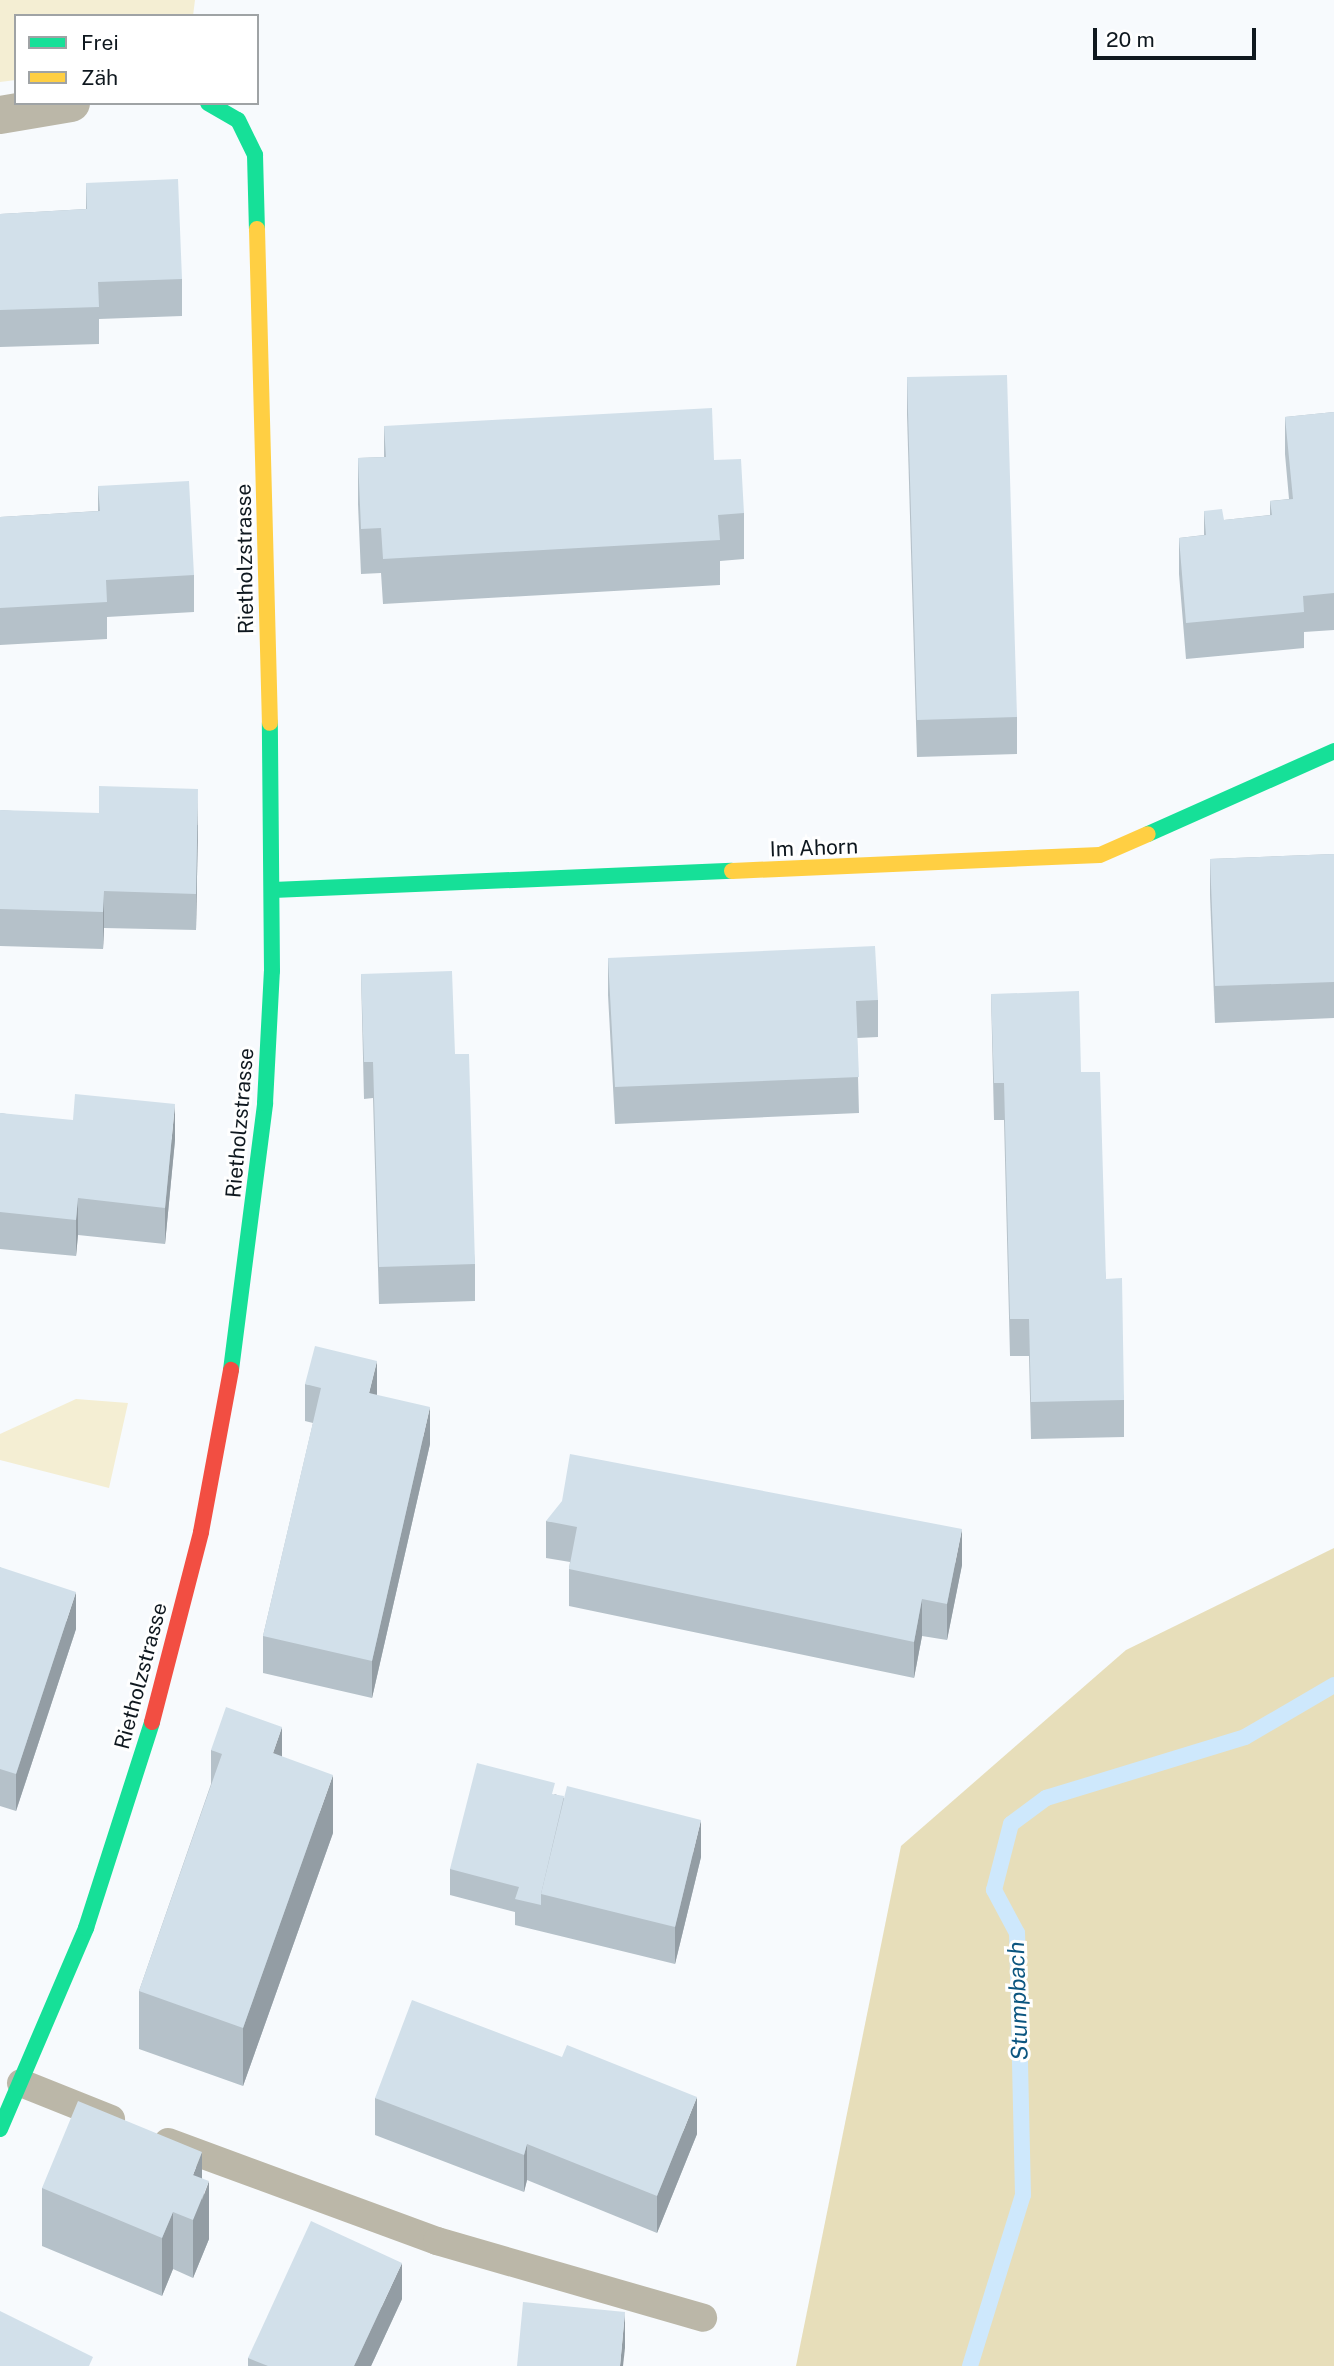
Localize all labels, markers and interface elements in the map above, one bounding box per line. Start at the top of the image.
legend [14,14,259,105]
scale bar [1096,14,1259,58]
text: 20 m [1106,27,1155,52]
text: Frei [81,30,119,55]
text: Zäh [81,65,118,90]
street label: Rietholzstrasse [231,484,259,634]
street label: Im Ahorn [769,834,859,862]
street label: Rietholzstrasse [221,1047,259,1199]
street label: Rietholzstrasse [109,1600,173,1752]
water label: Stumpbach [1002,1941,1034,2061]

